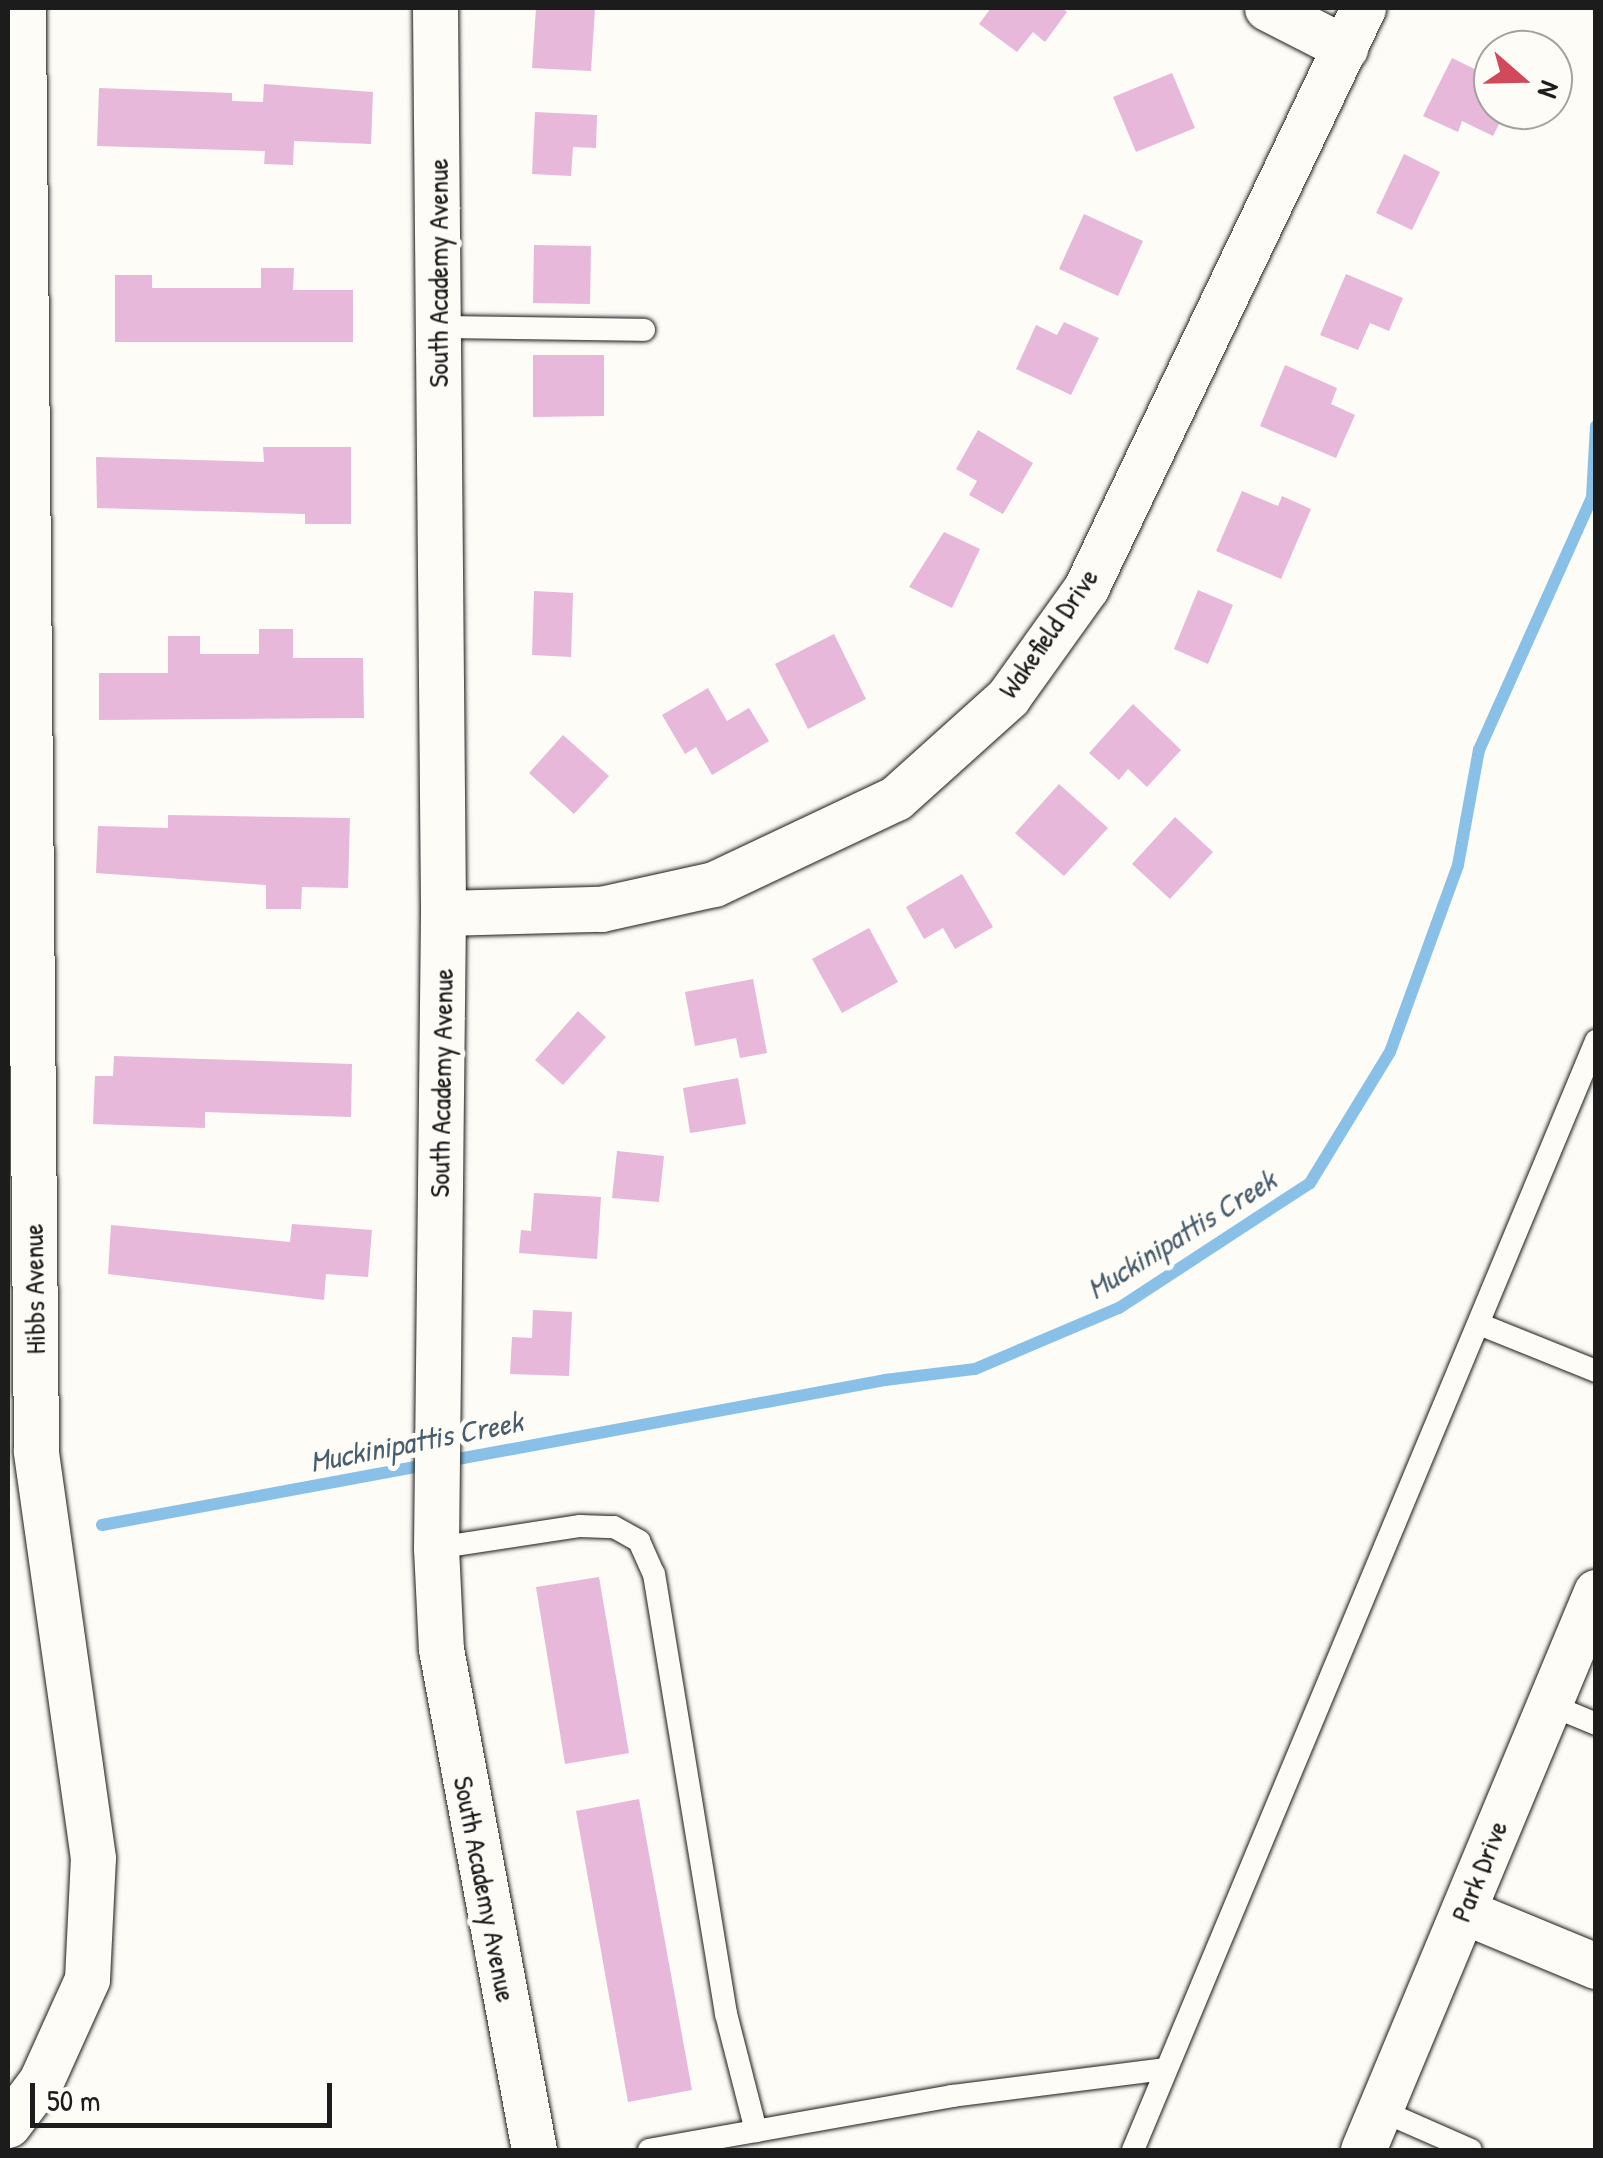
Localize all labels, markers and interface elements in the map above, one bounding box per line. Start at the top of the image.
north arrow [1473,30,1573,130]
text: N [1529,76,1570,103]
street label: South Academy Avenue [421,158,455,388]
street label: Wakefield Drive [991,562,1105,704]
street label: South Academy Avenue [422,968,460,1198]
water label: Muckinipattis Creek [1080,1162,1282,1306]
street label: Hibbs Avenue [16,1223,52,1355]
water label: Muckinipattis Creek [307,1403,525,1479]
street label: South Academy Avenue [447,1773,523,2005]
street label: Park Drive [1444,1816,1514,1926]
scale bar [35,2063,338,2125]
text: 50 m [47,2080,100,2120]

